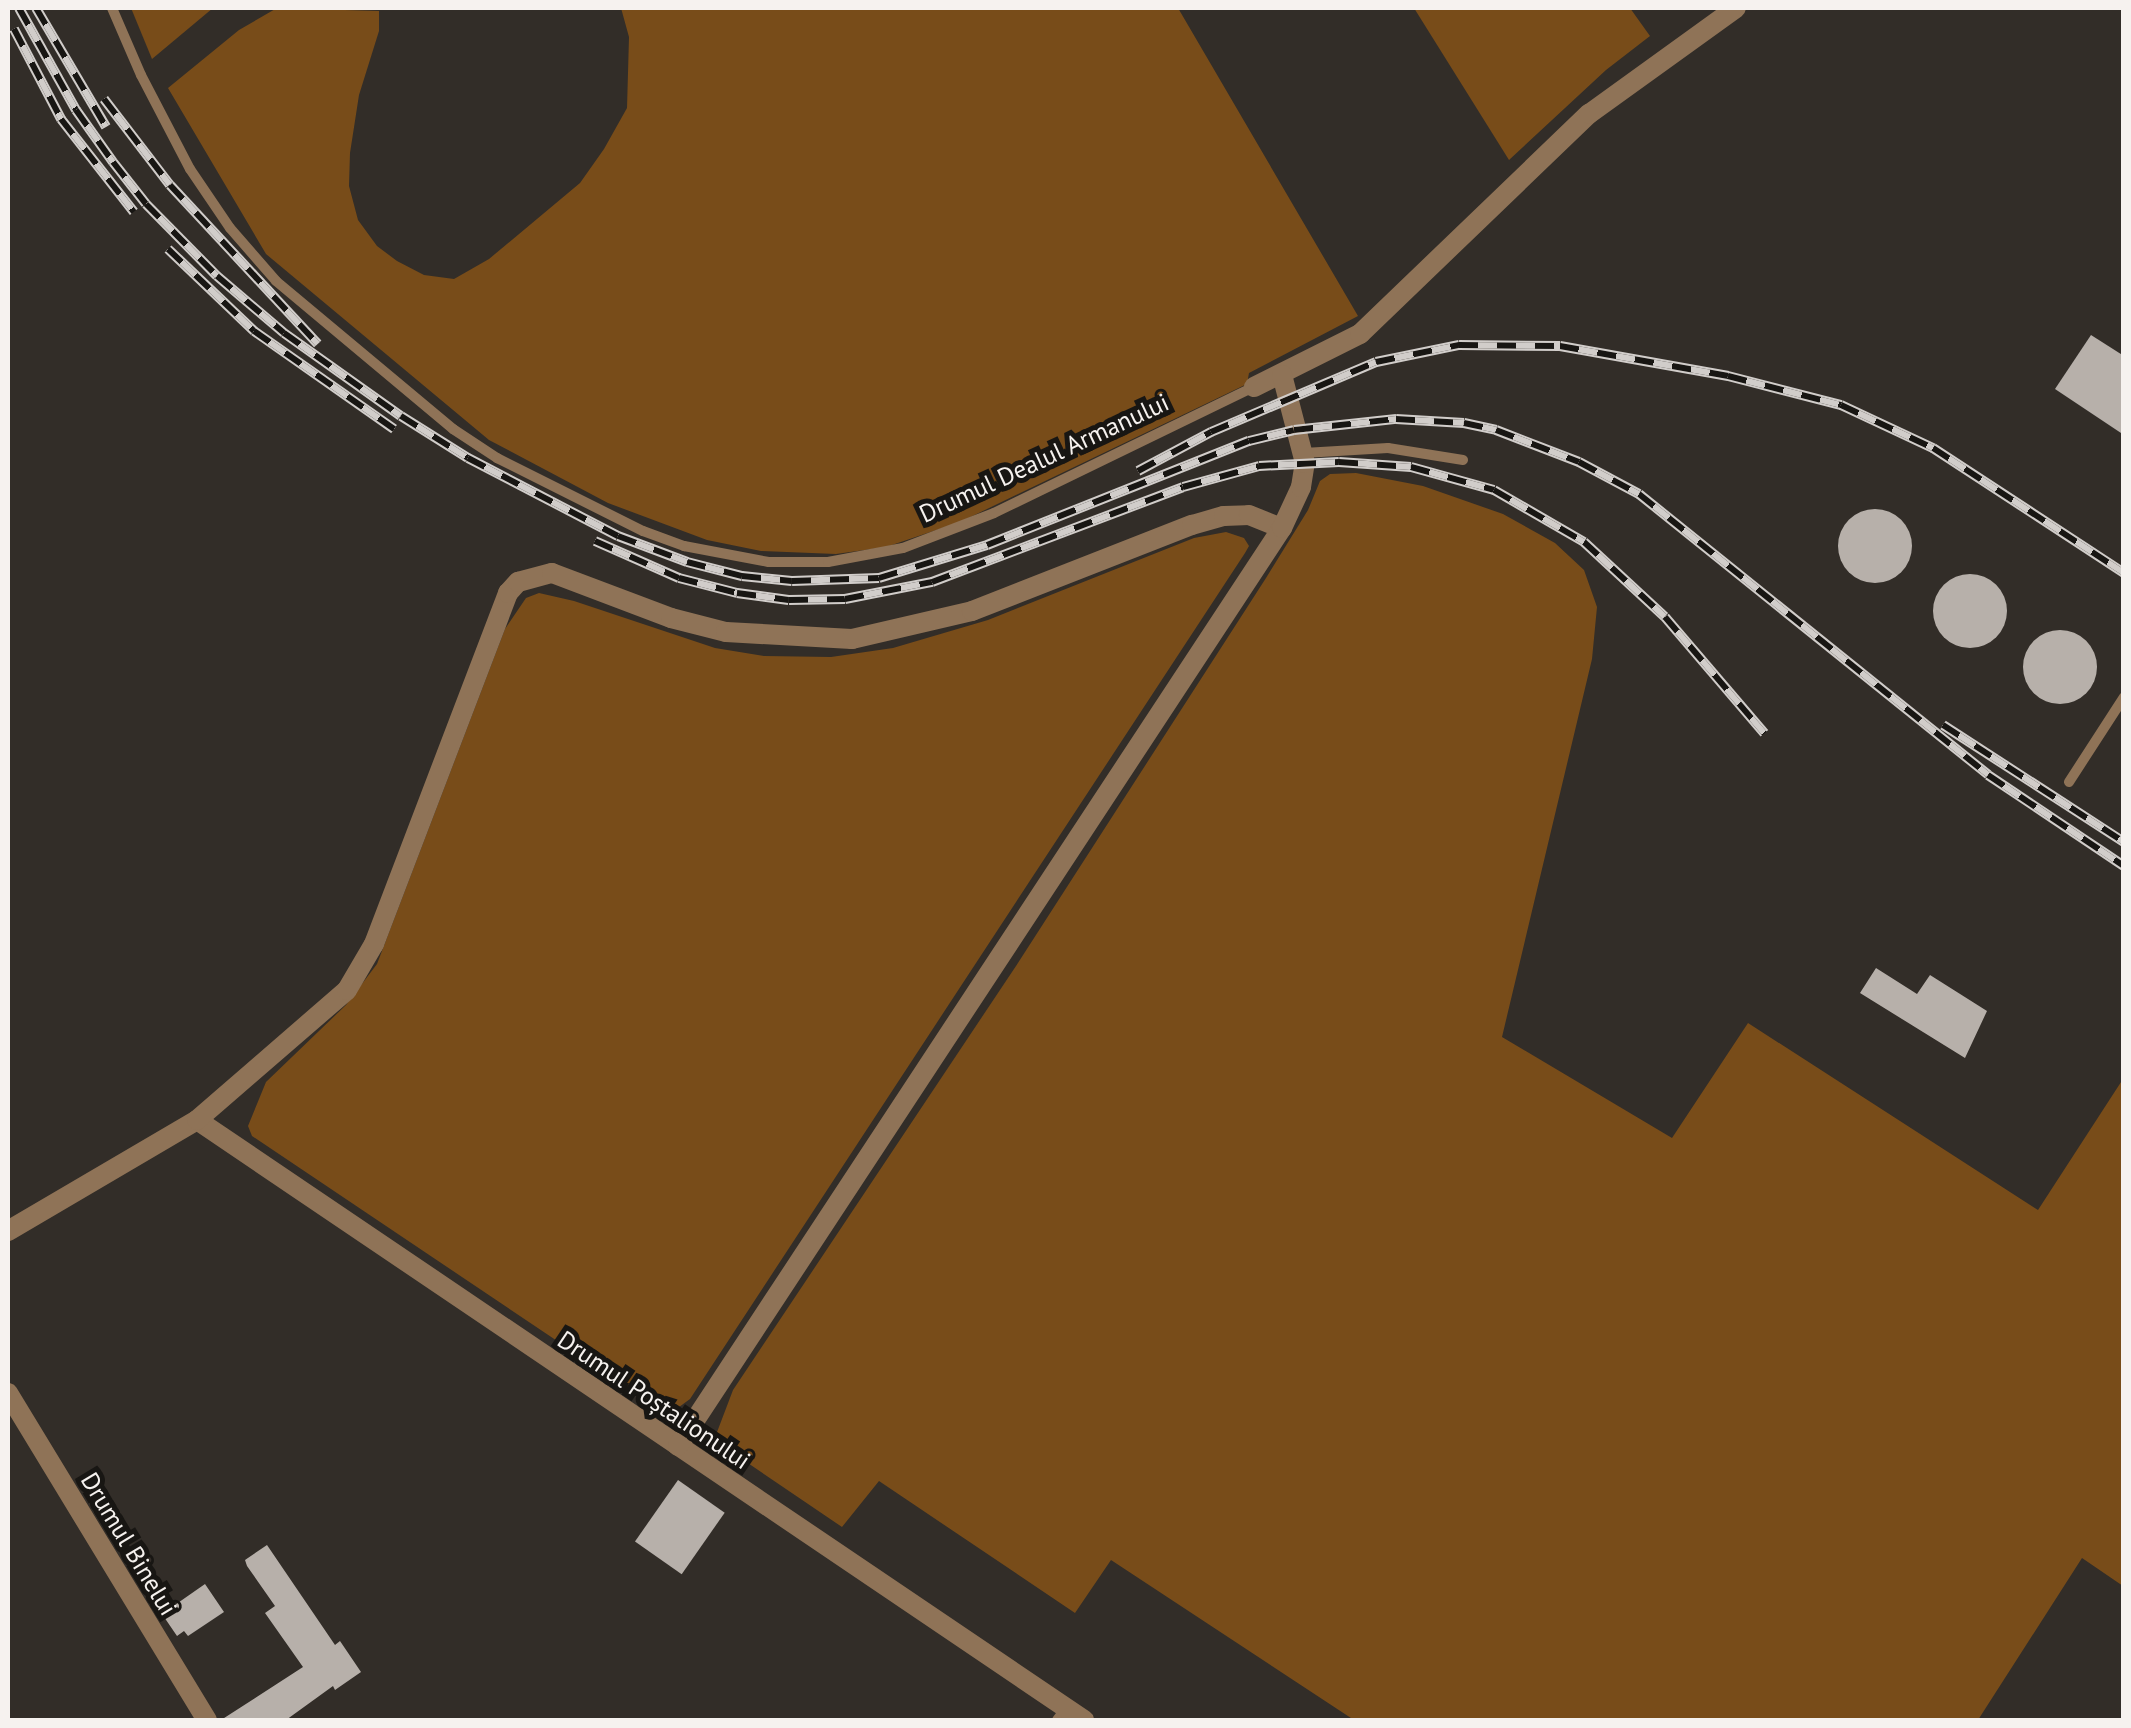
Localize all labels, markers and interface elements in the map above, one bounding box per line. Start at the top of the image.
street label: Drumul Dealul Armanului [914,387,1174,529]
street label: Drumul Poștalionului [552,1324,756,1476]
street label: Drumul Binelui [75,1467,183,1621]

